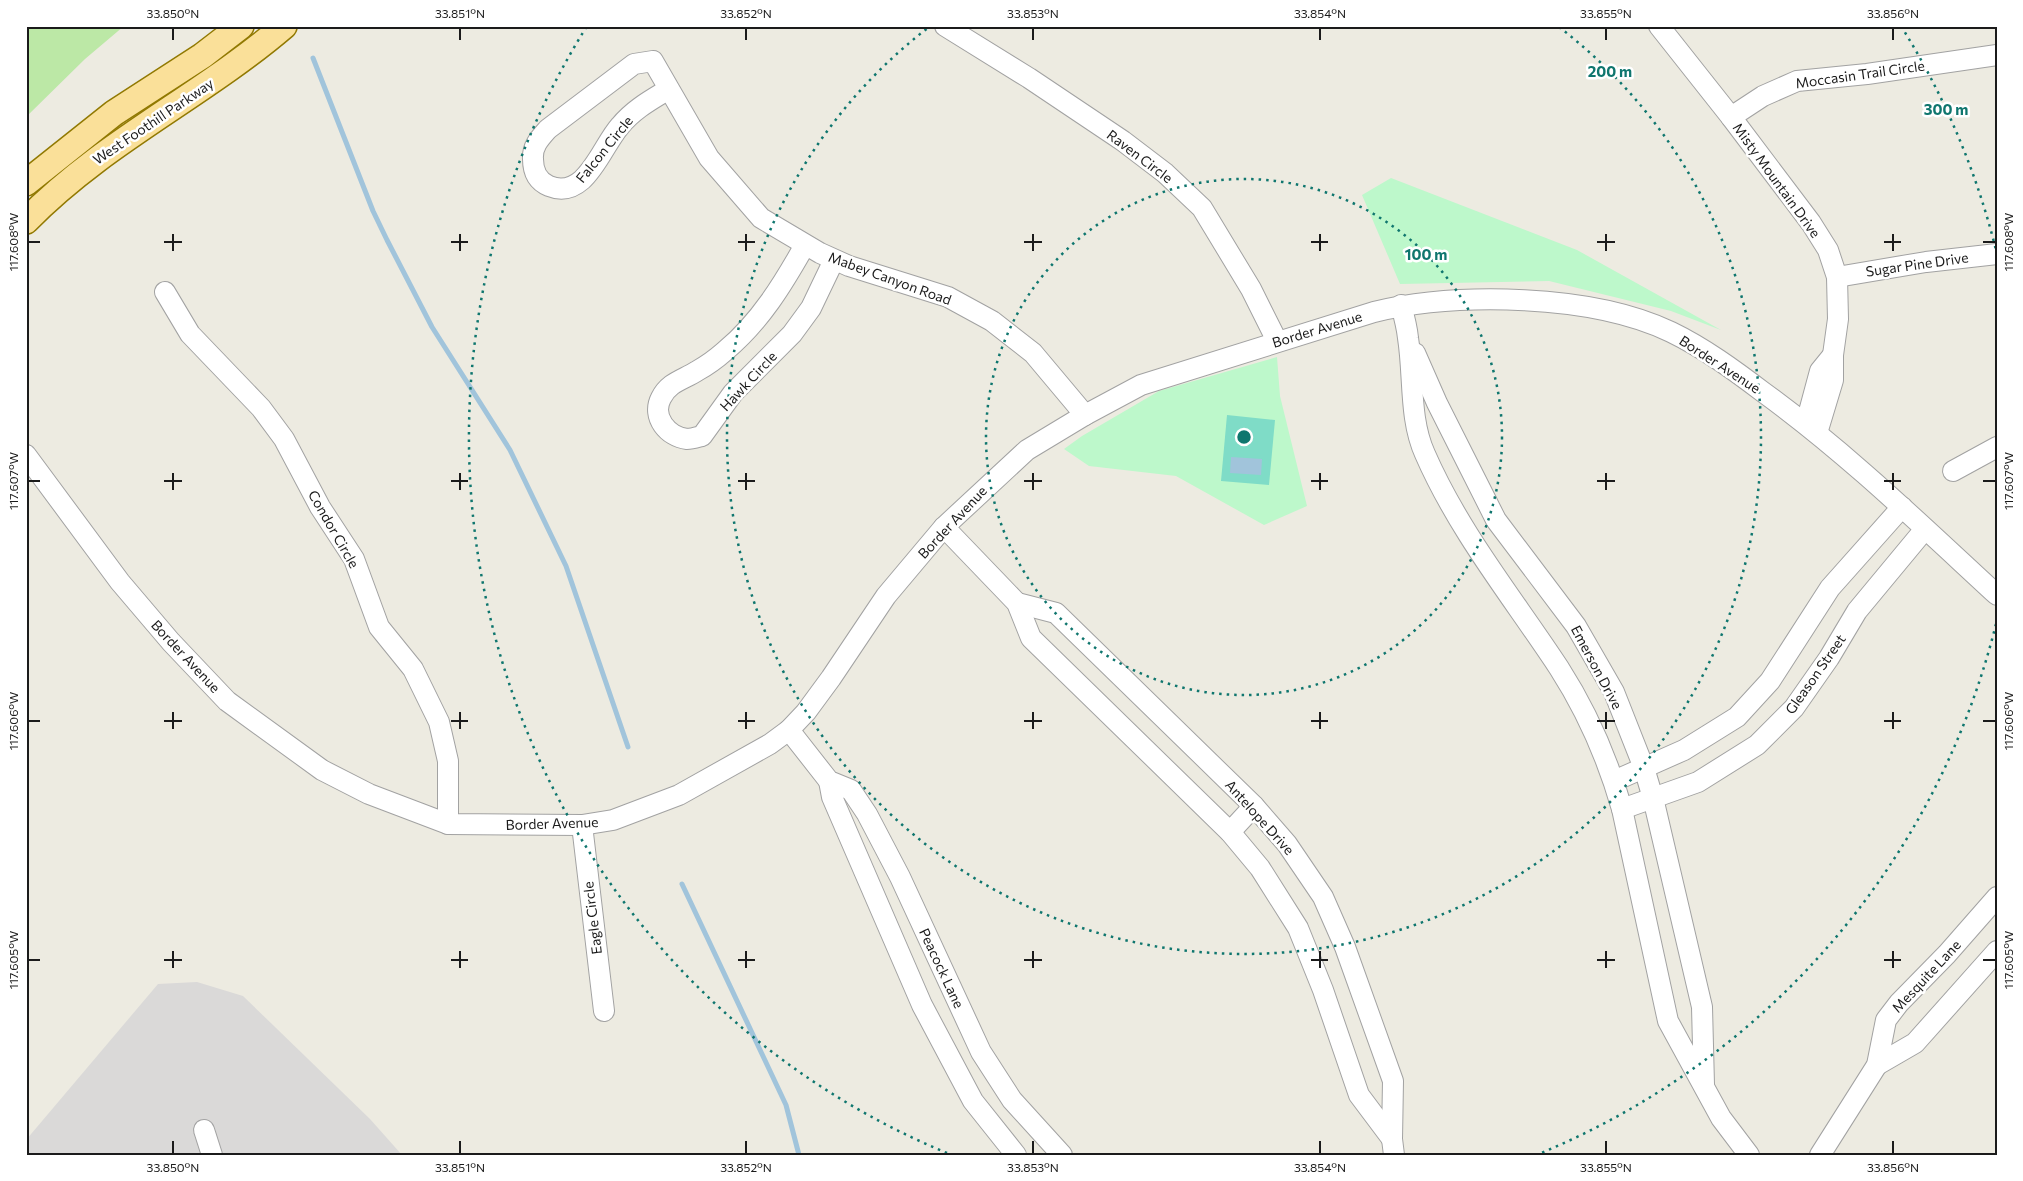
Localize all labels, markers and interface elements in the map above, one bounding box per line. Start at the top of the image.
text: 33.850°N [147,6,199,20]
text: 33.851°N [435,6,485,20]
text: 33.852°N [720,6,772,20]
text: 33.853°N [1007,6,1059,20]
text: 33.854°N [1294,6,1346,20]
text: 33.855°N [1580,6,1632,20]
text: 33.856°N [1867,6,1919,20]
street label: Moccasin Trail Circle [1794,57,1926,91]
text: 200 m [1588,62,1632,80]
street label: West Foothill Parkway [90,74,216,168]
text: 300 m [1924,100,1968,118]
street label: Falcon Circle [572,112,636,186]
street label: Misty Mountain Drive [1730,119,1824,241]
street label: Raven Circle [1104,126,1176,186]
text: 117.608°W [6,213,20,271]
text: 117.608°W [2001,213,2015,271]
text: 100 m [1405,245,1447,263]
street label: Mabey Canyon Road [826,248,954,308]
street label: Sugar Pine Drive [1865,248,1969,280]
street label: Border Avenue [1270,307,1364,351]
street label: Border Avenue [1676,331,1764,397]
street label: Hawk Circle [716,348,780,414]
centre of rings [1235,428,1253,446]
text: 117.607°W [6,452,20,510]
text: 117.607°W [2001,452,2015,510]
street label: Border Avenue [914,482,990,562]
street label: Condor Circle [305,487,363,571]
street label: Border Avenue [148,616,224,696]
street label: Emerson Drive [1568,622,1626,712]
street label: Gleason Street [1781,631,1849,717]
text: 117.606°W [6,692,20,750]
text: 117.606°W [2001,692,2015,750]
street label: Antelope Drive [1222,776,1298,858]
street label: Border Avenue [505,813,599,833]
street label: Eagle Circle [579,881,605,955]
street label: Peacock Lane [916,925,968,1011]
text: 117.605°W [6,931,20,989]
text: 117.605°W [2001,931,2015,989]
street label: Mesquite Lane [1888,936,1964,1016]
text: 33.850°N [147,1160,199,1174]
text: 33.851°N [435,1160,485,1174]
text: 33.852°N [720,1160,772,1174]
text: 33.853°N [1007,1160,1059,1174]
text: 33.854°N [1294,1160,1346,1174]
text: 33.855°N [1580,1160,1632,1174]
text: 33.856°N [1867,1160,1919,1174]

